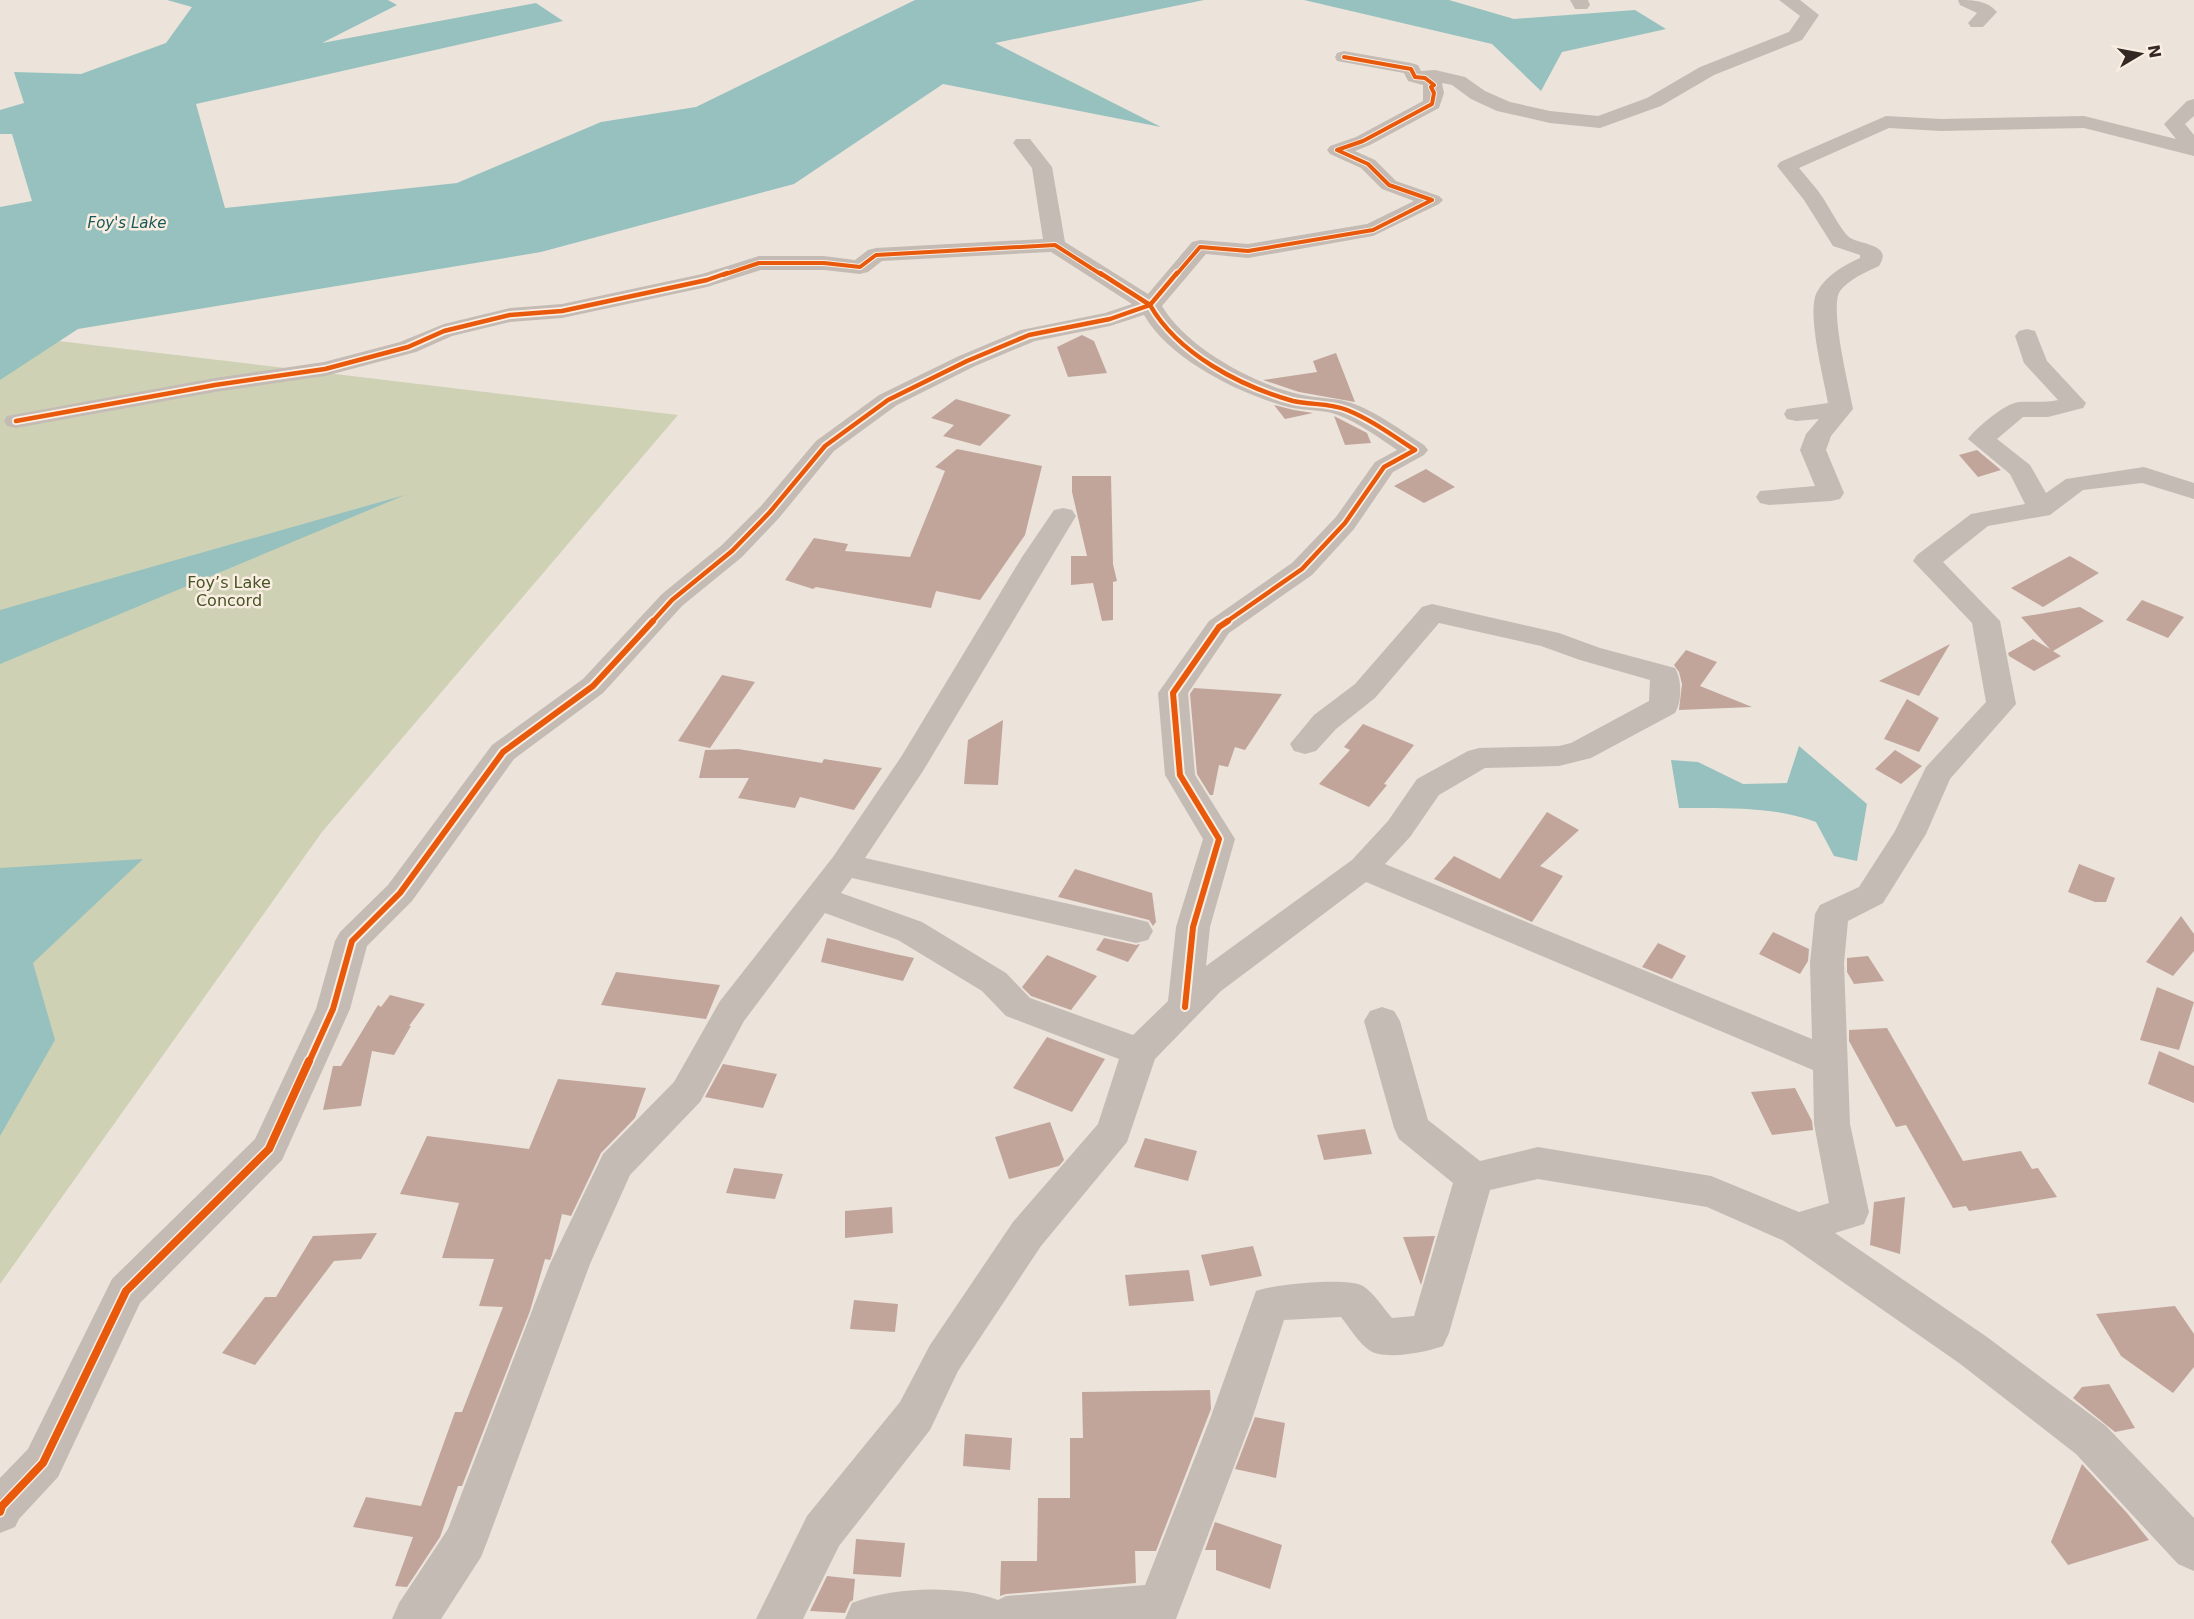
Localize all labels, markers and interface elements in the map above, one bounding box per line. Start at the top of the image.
north arrow [2110,24,2170,84]
text: N [2144,43,2165,60]
water label: Foy's Lake [88,214,166,232]
park label: Foy’s Lake Concord [187,573,271,610]

